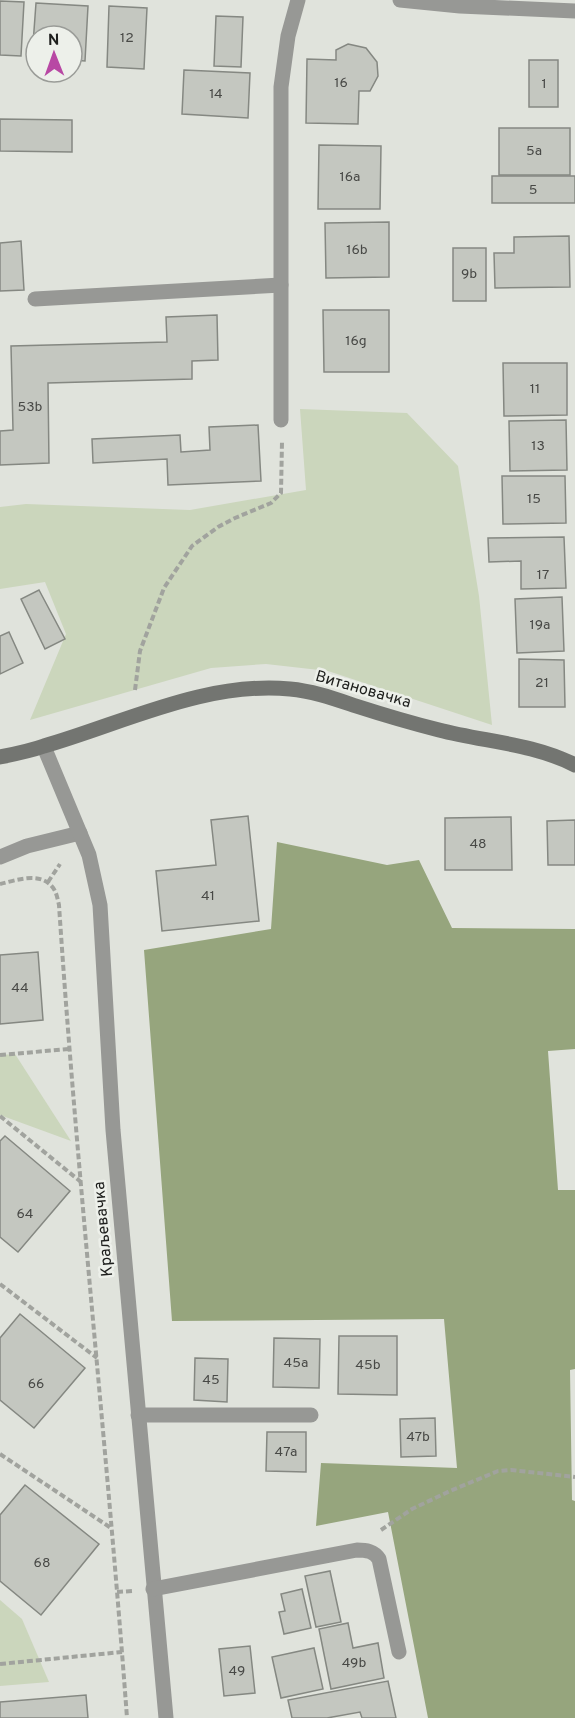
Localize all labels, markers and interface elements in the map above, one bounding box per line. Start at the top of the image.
north arrow [24,24,84,84]
house number: 12 [120,30,134,47]
text: N [48,31,60,51]
house number: 16 [334,75,348,92]
house number: 1 [541,76,547,93]
house number: 14 [209,86,223,103]
house number: 5a [526,143,542,160]
house number: 16a [340,169,360,186]
house number: 5 [529,182,537,199]
house number: 16b [346,242,368,259]
house number: 9b [461,266,477,283]
house number: 16g [345,333,367,350]
house number: 11 [530,381,540,398]
house number: 53b [18,399,43,416]
house number: 13 [531,438,545,455]
house number: 15 [527,491,541,508]
house number: 17 [537,567,549,584]
house number: 19a [530,617,550,634]
street label: Витановачка [313,667,413,713]
house number: 21 [535,675,549,692]
house number: 48 [469,836,487,853]
house number: 41 [201,888,215,905]
house number: 44 [11,980,29,997]
street label: Краљевачка [90,1181,118,1277]
house number: 64 [16,1206,34,1223]
house number: 45a [284,1355,308,1372]
house number: 45b [355,1357,381,1374]
house number: 45 [202,1372,220,1389]
house number: 66 [28,1376,44,1393]
house number: 47b [406,1429,430,1446]
house number: 47a [275,1444,297,1461]
house number: 68 [34,1555,50,1572]
house number: 49b [342,1655,366,1672]
house number: 49 [229,1663,245,1680]

